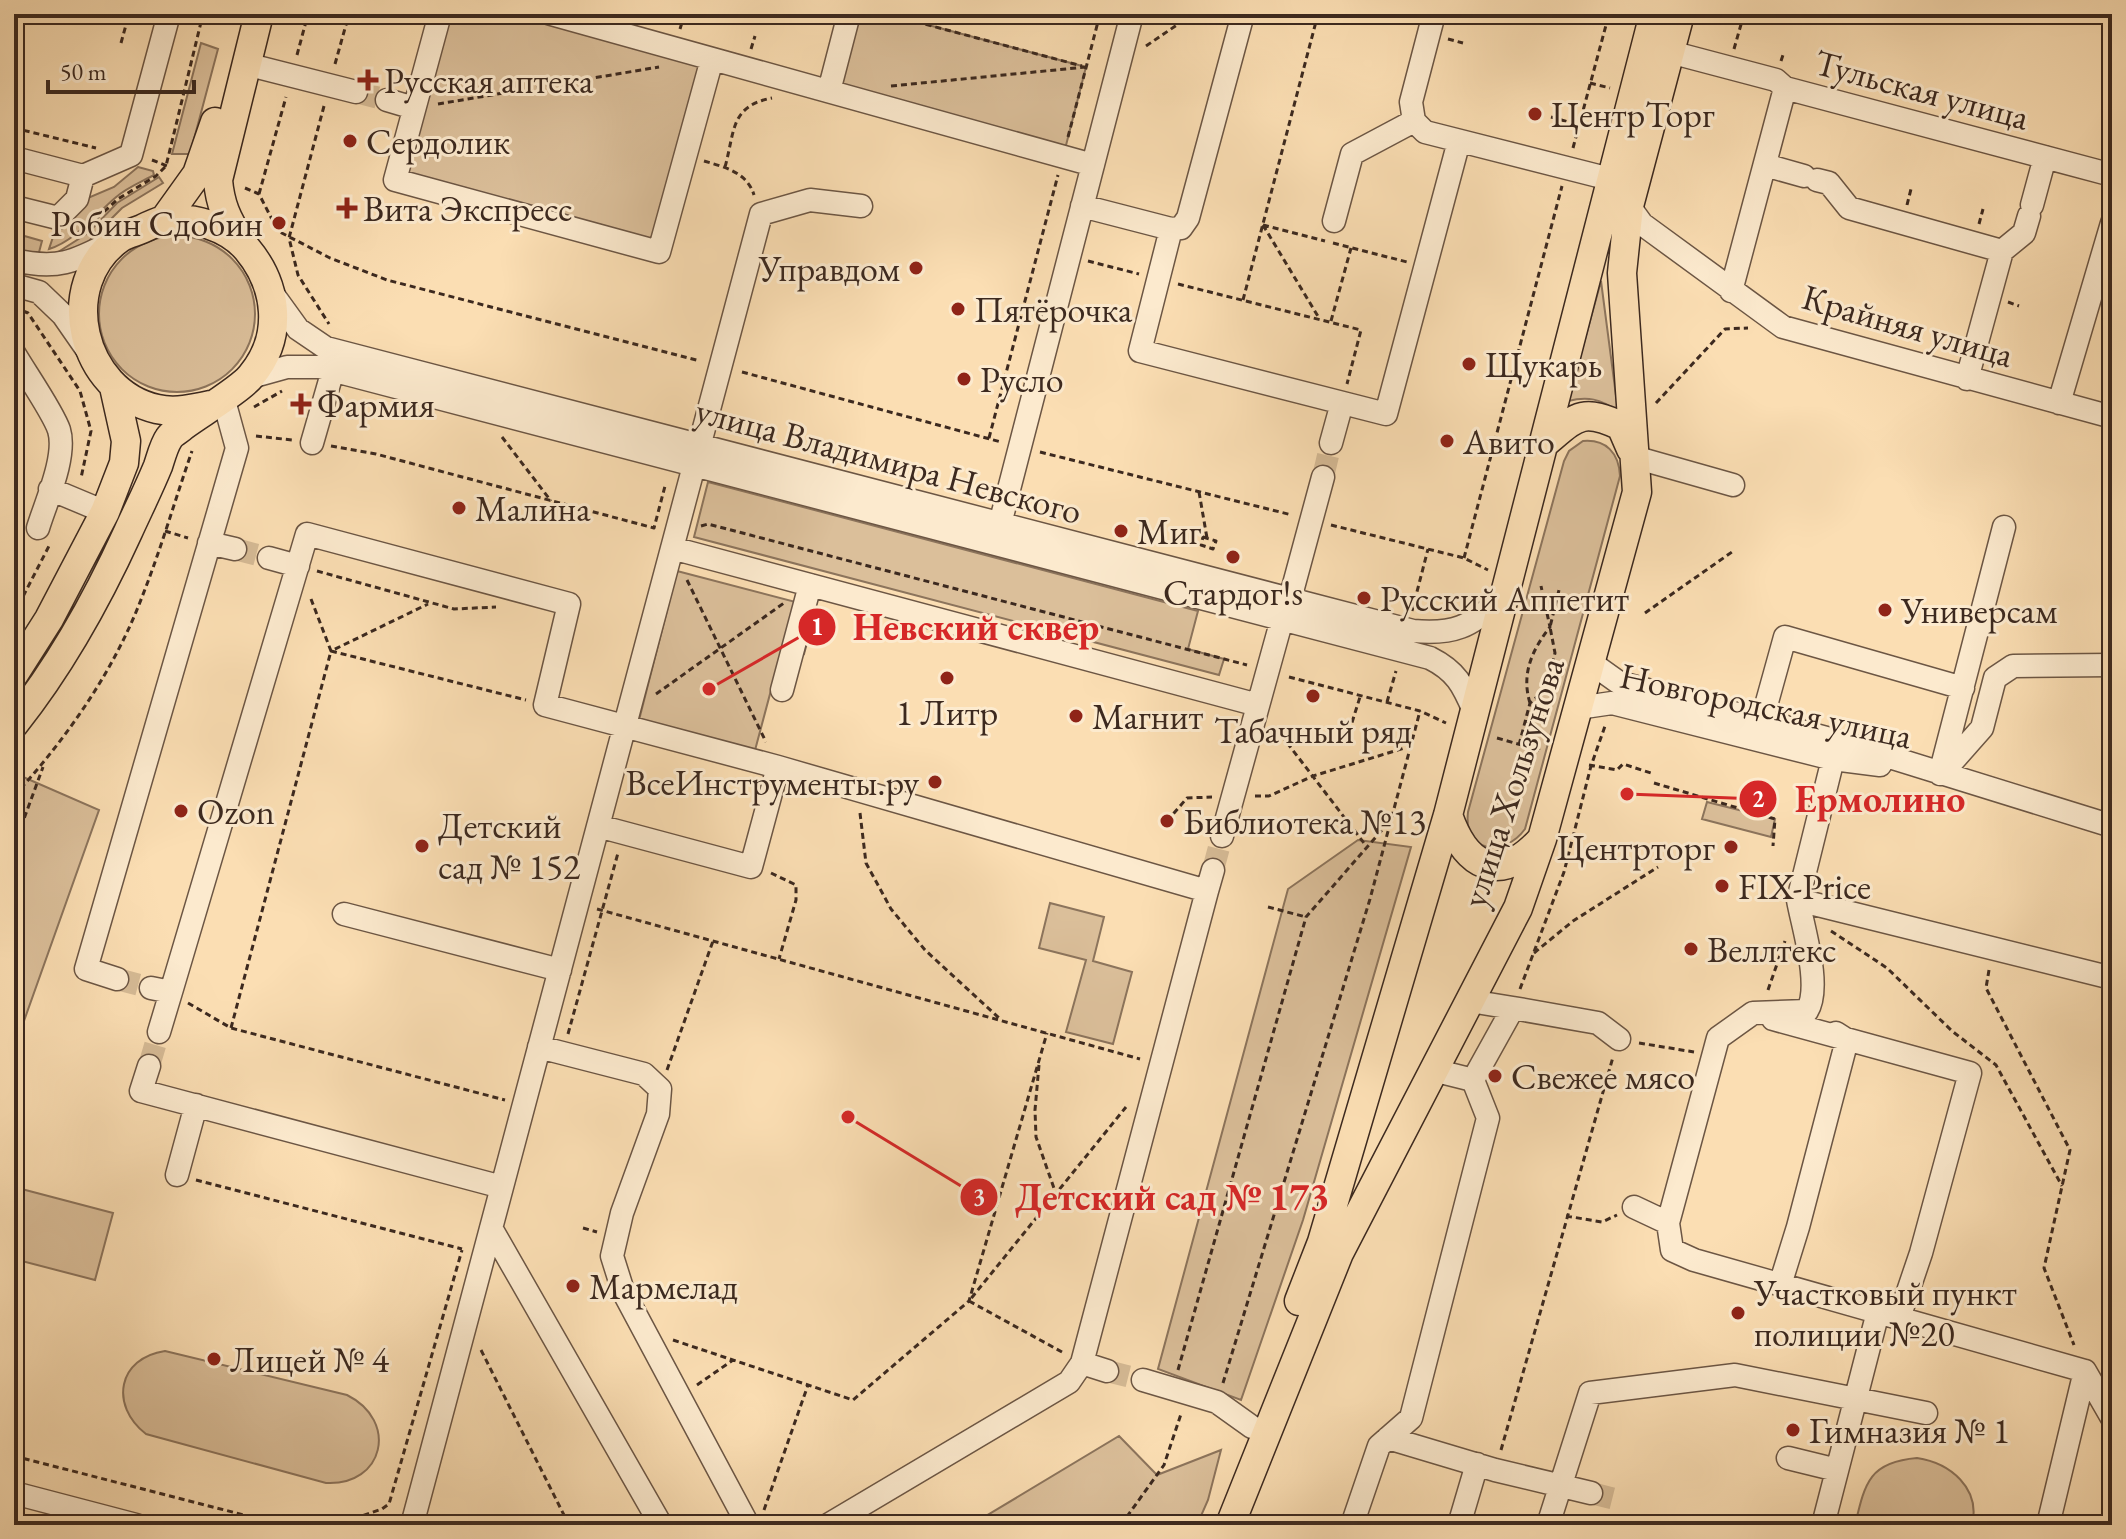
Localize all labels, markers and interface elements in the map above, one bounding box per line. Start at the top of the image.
street label: Тульская улица [1810,38,2035,141]
scale bar [48,44,194,94]
text: 50 m [60,56,107,87]
place label: Русская аптека [384,57,594,104]
marker: Русская аптека [359,71,377,89]
place label: ЦентрТорг [1551,91,1715,138]
marker: ЦентрТорг [1526,105,1544,123]
place label: Сердолик [366,118,510,165]
marker: Сердолик [341,132,359,150]
place label: Вита Экспресс [363,185,573,232]
marker: Вита Экспресс [338,199,356,217]
place label: Робин Сдобин [51,200,263,247]
marker: Робин Сдобин [270,214,288,232]
place label: Управдом [758,245,900,292]
marker: Управдом [907,259,925,277]
street label: Крайняя улица [1797,273,2019,378]
place label: Пятёрочка [974,286,1133,333]
marker: Пятёрочка [949,300,967,318]
place label: Щукарь [1485,341,1602,388]
marker: Щукарь [1460,355,1478,373]
place label: Русло [980,356,1064,403]
marker: Русло [955,370,973,388]
place label: Фармия [317,381,435,428]
street label: улица Владимира Невского [691,386,1087,535]
marker: Фармия [292,395,310,413]
place label: Авито [1462,418,1555,465]
marker: Авито [1438,432,1456,450]
place label: Малина [475,485,591,532]
marker: Малина [450,499,468,517]
place label: Миг [1137,508,1201,555]
marker: Миг [1112,522,1130,540]
marker: Стардог!s [1224,548,1242,566]
place label: Стардог!s [1163,569,1303,616]
place label: Русский Аппетит [1380,575,1629,622]
place label: Универсам [1900,587,2058,634]
marker: Русский Аппетит [1355,589,1373,607]
callout: Невский сквер [797,596,1115,658]
marker: Универсам [1876,601,1894,619]
text: Невский сквер [853,602,1099,651]
text: 1 [811,611,823,642]
street label: улица Хользунова [1450,651,1575,913]
street label: Новгородская улица [1616,652,1917,760]
marker: 1 Литр [938,669,956,687]
marker: Табачный ряд [1304,687,1322,705]
place label: 1 Литр [896,689,998,736]
place label: Магнит [1092,693,1204,740]
marker: Магнит [1067,707,1085,725]
place label: Табачный ряд [1214,707,1412,754]
place label: ВсеИнструменты.ру [625,759,919,806]
callout: Ермолино [1738,768,1981,830]
marker: ВсеИнструменты.ру [926,773,944,791]
text: Ермолино [1795,774,1965,823]
text: 2 [1752,783,1765,814]
place label: Ozon [197,788,275,835]
place label: Библиотека №13 [1183,798,1426,845]
marker: Ozon [172,802,190,820]
place label: Детский сад № 152 [438,802,580,890]
marker: Библиотека №13 [1158,812,1176,830]
place label: Центрторг [1557,824,1715,871]
marker: Детский сад № 152 [413,837,431,855]
marker: Центрторг [1722,838,1740,856]
place label: FIX-Price [1738,863,1871,910]
marker: FIX-Price [1713,877,1731,895]
place label: Веллтекс [1707,926,1837,973]
marker: Веллтекс [1682,940,1700,958]
place label: Свежее мясо [1511,1053,1695,1100]
marker: Свежее мясо [1486,1067,1504,1085]
callout: Детский сад № 173 [959,1166,1346,1228]
text: Детский сад № 173 [1015,1172,1329,1221]
text: 3 [973,1181,985,1212]
place label: Мармелад [589,1263,738,1310]
place label: Участковый пункт полиции №20 [1753,1269,2017,1357]
marker: Мармелад [564,1277,582,1295]
marker: Участковый пункт полиции №20 [1729,1304,1747,1322]
place label: Лицей № 4 [230,1336,390,1383]
marker: Лицей № 4 [205,1350,223,1368]
place label: Гимназия № 1 [1809,1407,2010,1454]
marker: Гимназия № 1 [1784,1421,1802,1439]

